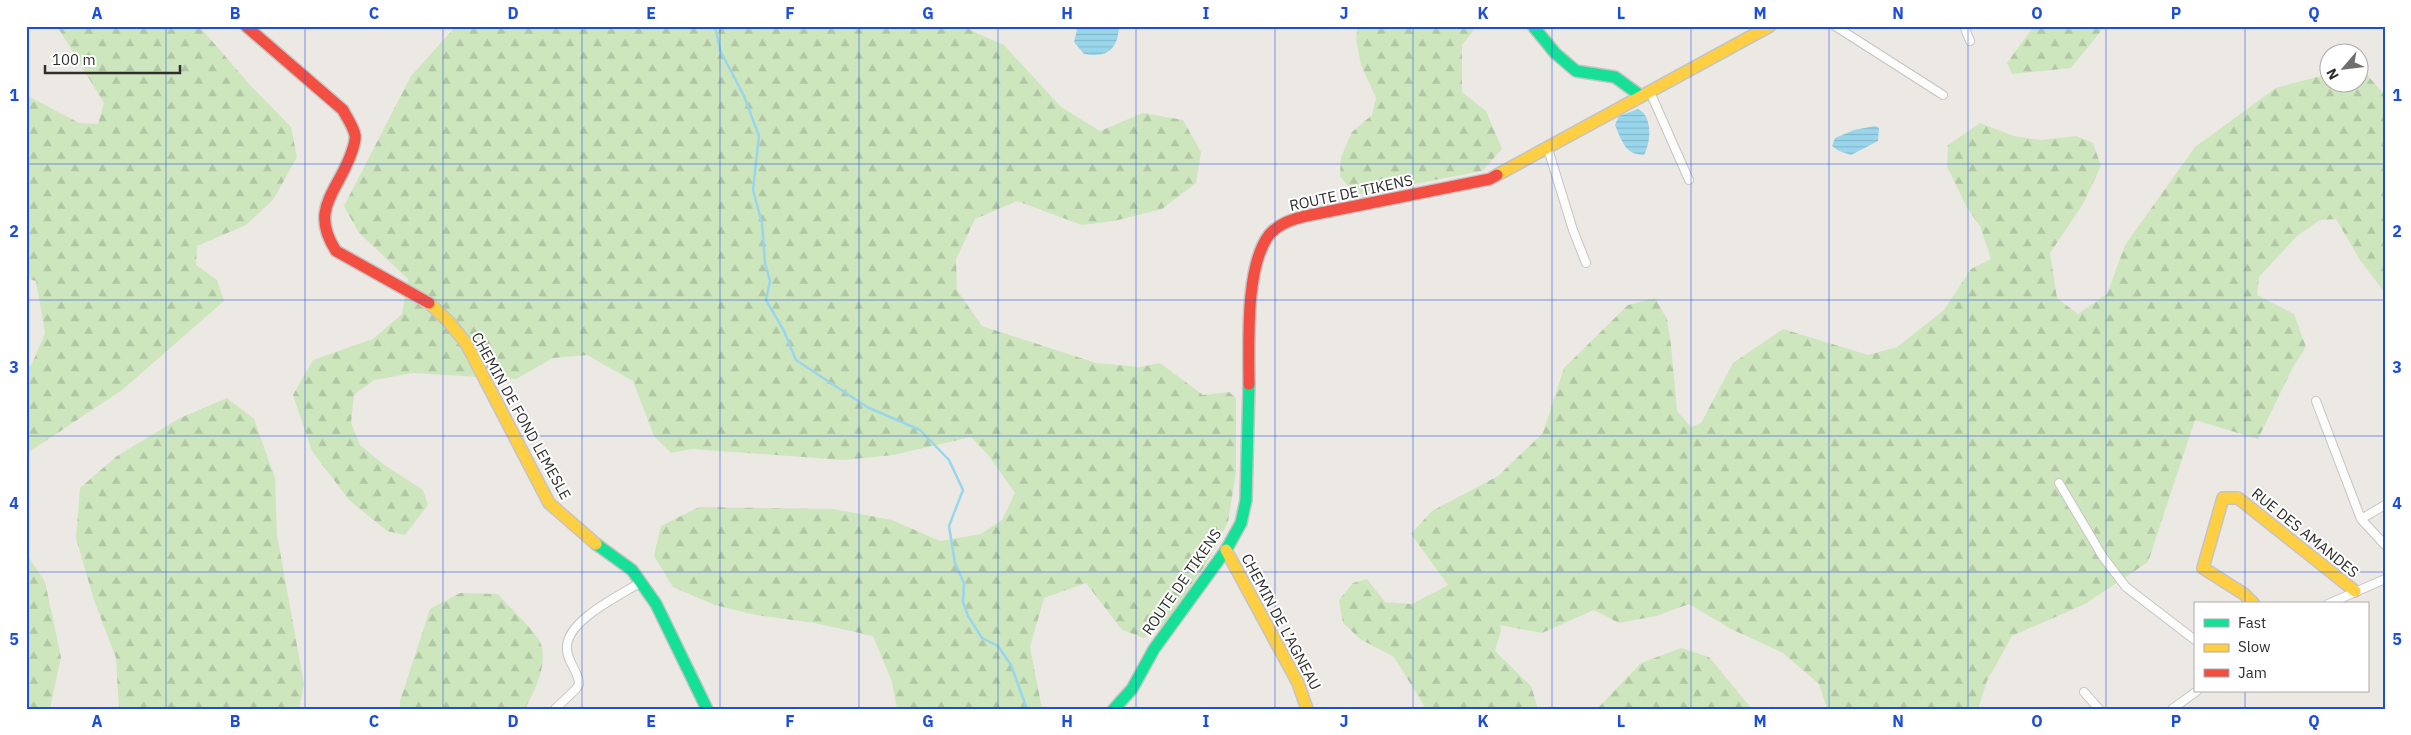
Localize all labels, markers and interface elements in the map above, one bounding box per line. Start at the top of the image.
text: A [92,3,103,23]
text: B [230,3,241,23]
text: C [369,3,379,23]
text: D [507,3,519,23]
text: E [646,3,656,23]
text: F [785,3,795,23]
text: G [922,3,934,23]
text: H [1061,3,1073,23]
text: I [1203,3,1210,23]
text: J [1340,3,1348,23]
text: K [1477,3,1489,23]
text: L [1617,3,1625,23]
text: M [1753,3,1767,23]
text: N [1892,3,1904,23]
text: O [2031,3,2043,23]
text: P [2171,3,2181,23]
text: Q [2308,3,2320,23]
scale bar [45,42,180,74]
north arrow [2318,42,2368,92]
text: 100 m [52,50,96,69]
text: N [2322,65,2343,83]
text: 1 [9,85,19,105]
text: 1 [2392,85,2402,105]
street label: ROUTE DE TIKENS [1288,170,1414,215]
text: 2 [9,221,19,241]
text: 2 [2392,221,2402,241]
street label: CHEMIN DE FOND LEMESLE [467,329,575,503]
text: 3 [9,357,19,377]
text: 3 [2392,357,2402,377]
street label: RUE DES AMANDES [2248,484,2363,582]
text: 4 [9,493,19,513]
text: 4 [2392,493,2402,513]
street label: ROUTE DE TIKENS [1138,525,1225,639]
street label: CHEMIN DE L’AGNEAU [1237,550,1325,693]
legend [2194,602,2368,692]
text: Fast [2238,613,2266,632]
text: 5 [9,629,19,649]
text: 5 [2392,629,2402,649]
text: Slow [2238,637,2271,656]
text: Jam [2238,663,2267,682]
text: A [92,711,103,731]
text: B [230,711,241,731]
text: C [369,711,379,731]
text: D [507,711,519,731]
text: E [646,711,656,731]
text: F [785,711,795,731]
text: G [922,711,934,731]
text: H [1061,711,1073,731]
text: I [1203,711,1210,731]
text: J [1340,711,1348,731]
text: K [1477,711,1489,731]
text: L [1617,711,1625,731]
text: M [1753,711,1767,731]
text: N [1892,711,1904,731]
text: O [2031,711,2043,731]
text: P [2171,711,2181,731]
text: Q [2308,711,2320,731]

